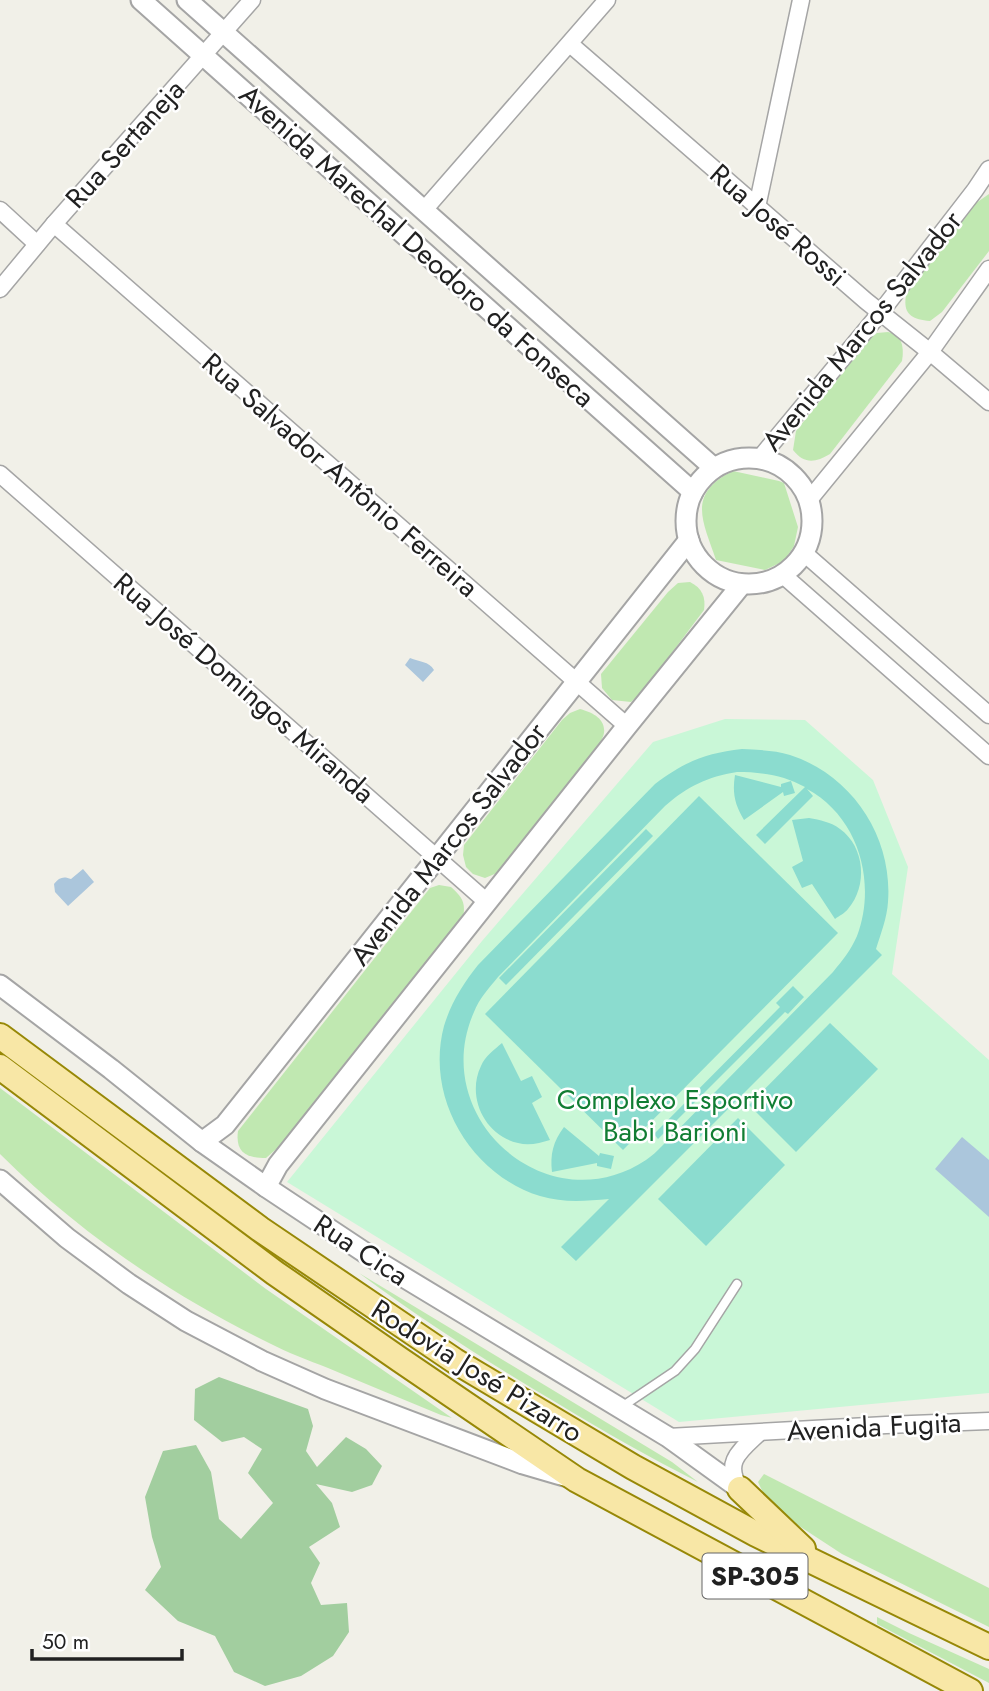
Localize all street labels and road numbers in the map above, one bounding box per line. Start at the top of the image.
street label: Rua Sertaneja [56,70,194,218]
street label: Avenida Marechal Deodoro da Fonseca [230,75,604,417]
street label: Rua José Rossi [701,154,855,296]
street label: Avenida Marcos Salvador [752,202,972,460]
street label: Rua Salvador Antônio Ferreira [193,343,487,607]
street label: Rua José Domingos Miranda [104,563,384,813]
street label: Avenida Marcos Salvador [340,713,556,974]
street label: Rua Cica [306,1204,416,1296]
street label: Rodovia José Pizarro [363,1289,591,1453]
street label: Avenida Fugita [786,1402,962,1452]
road number: SP-305 [702,1554,808,1598]

